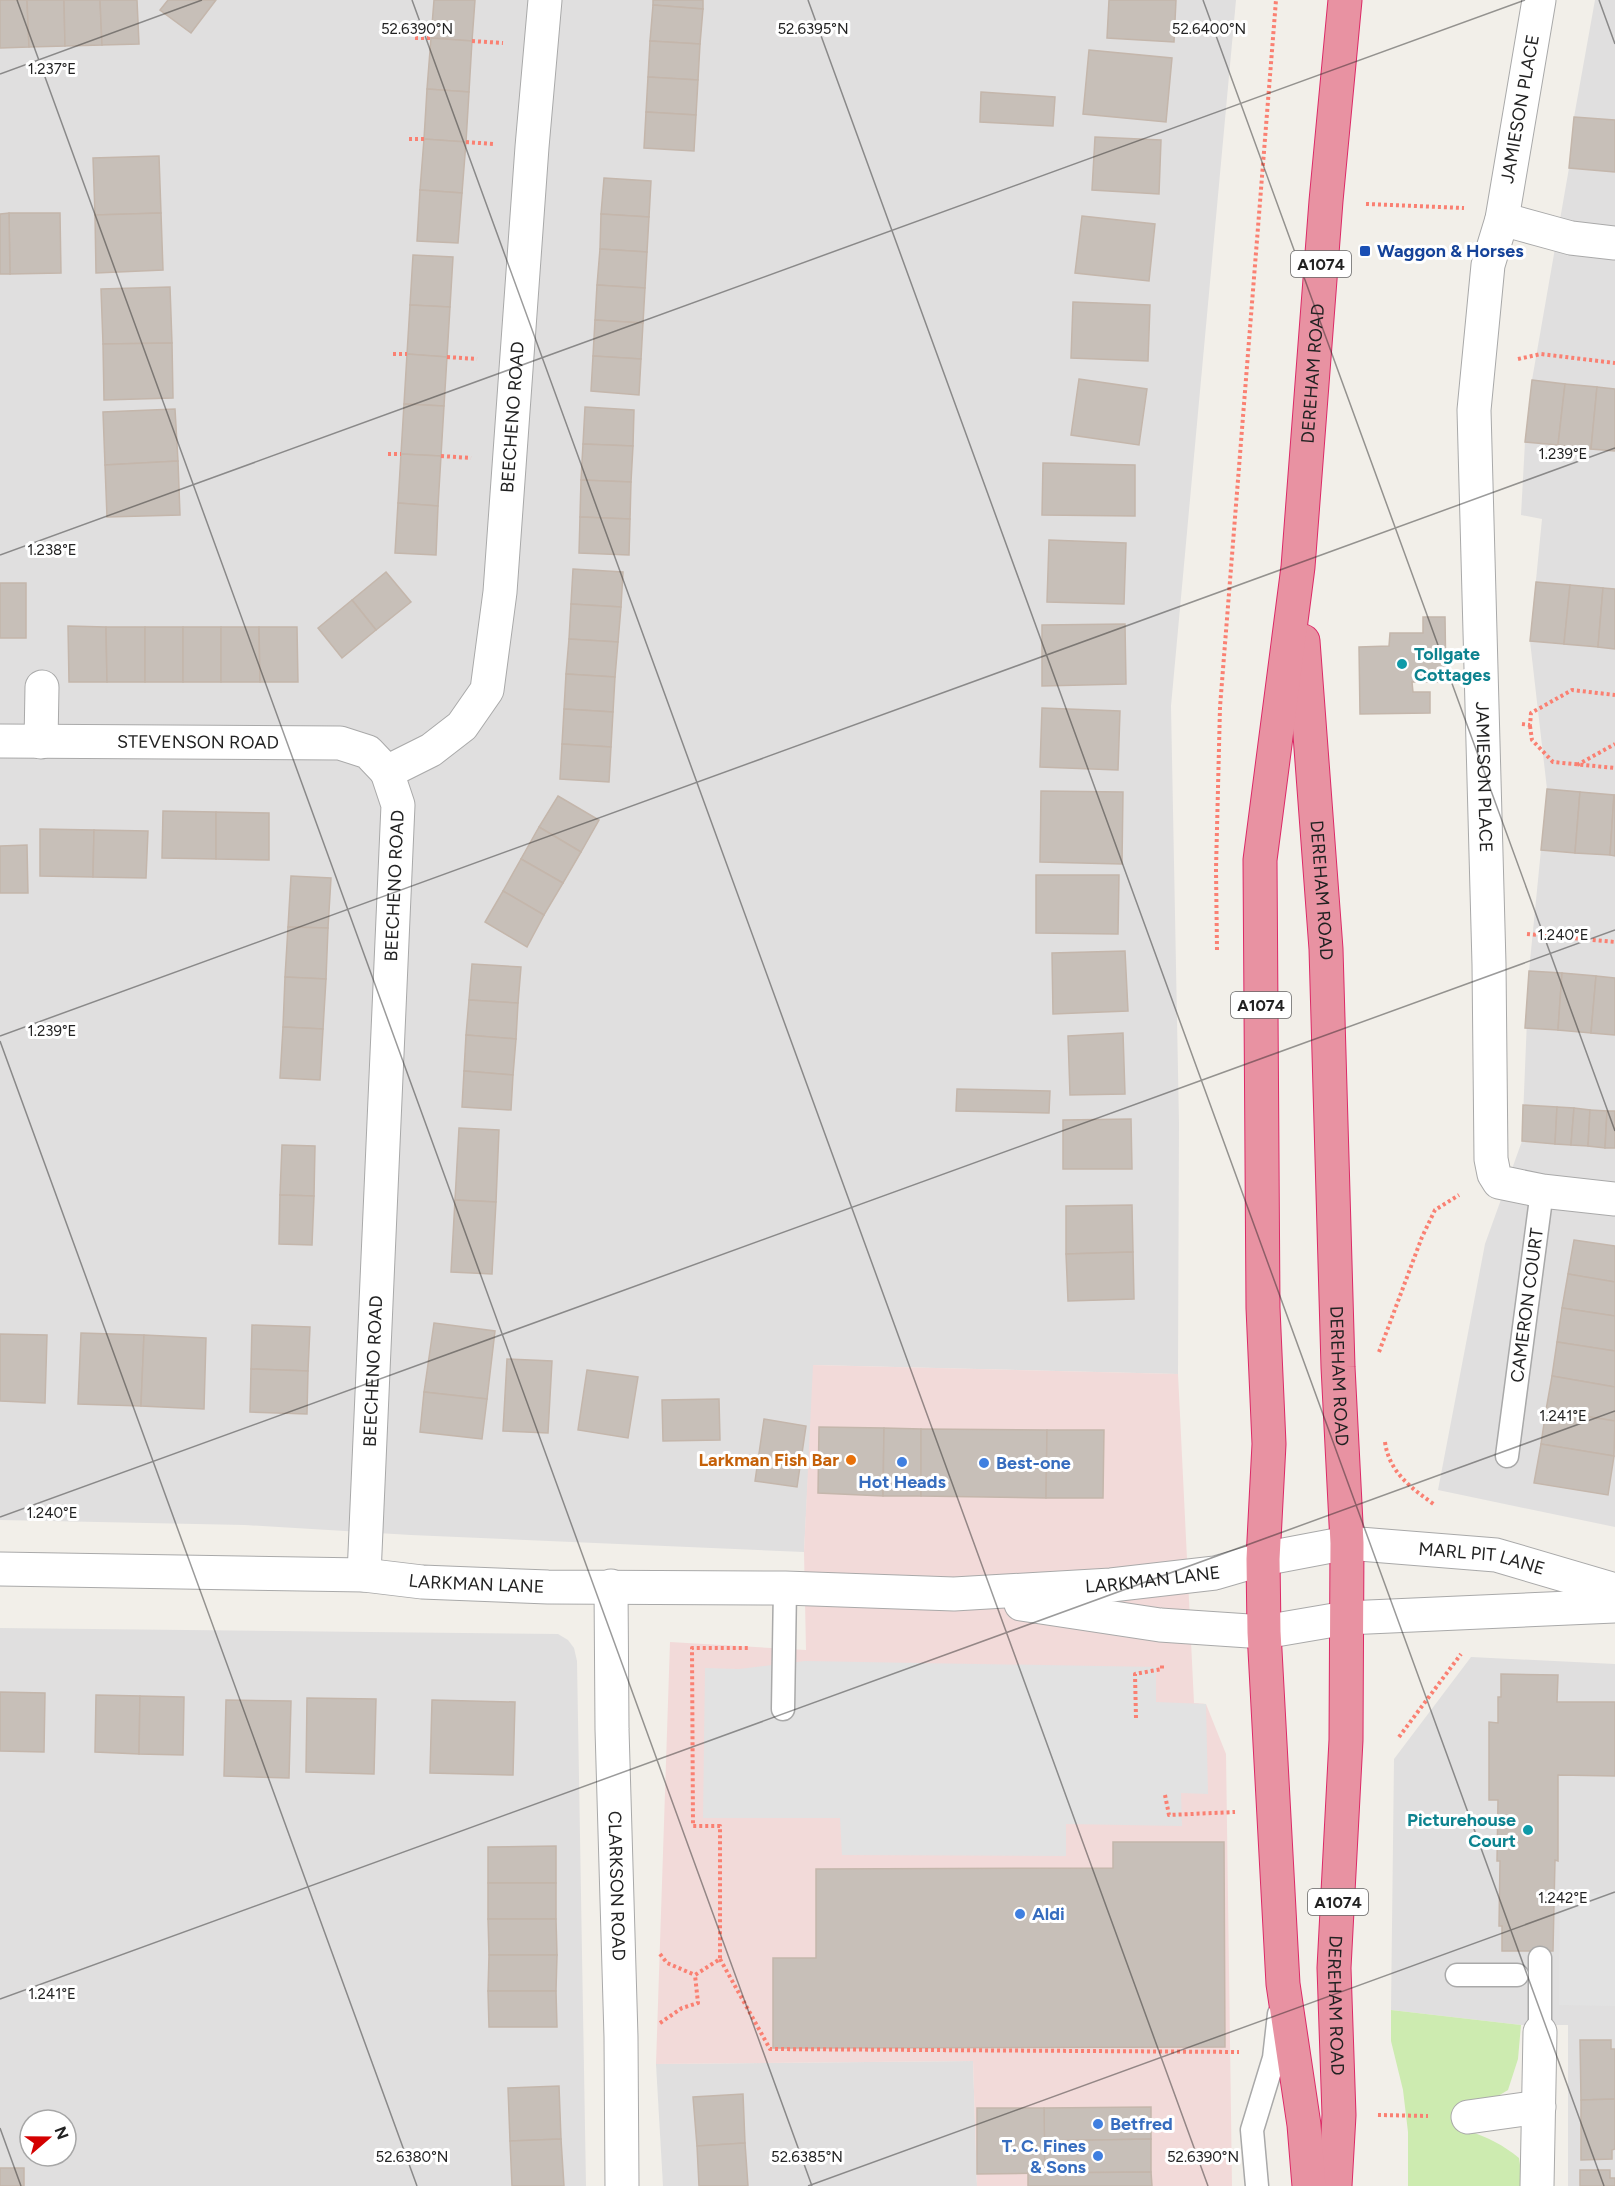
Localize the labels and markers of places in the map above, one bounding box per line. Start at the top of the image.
place label: Waggon & Horses [1377,240,1524,262]
marker: Waggon & Horses [1358,244,1372,258]
place label: Tollgate Cottages [1414,643,1491,686]
marker: Tollgate Cottages [1395,657,1409,671]
place label: Larkman Fish Bar [698,1449,839,1471]
place label: Best-one [996,1452,1071,1474]
marker: Larkman Fish Bar [844,1453,858,1467]
marker: Hot Heads [895,1455,909,1469]
marker: Best-one [977,1456,991,1470]
place label: Hot Heads [858,1471,946,1493]
place label: Picturehouse Court [1407,1809,1516,1852]
marker: Picturehouse Court [1521,1823,1535,1837]
place label: Aldi [1032,1903,1065,1925]
marker: Aldi [1013,1907,1027,1921]
place label: Betfred [1110,2113,1173,2135]
marker: Betfred [1091,2117,1105,2131]
place label: T. C. Fines & Sons [1002,2135,1087,2178]
marker: T. C. Fines & Sons [1091,2149,1105,2163]

